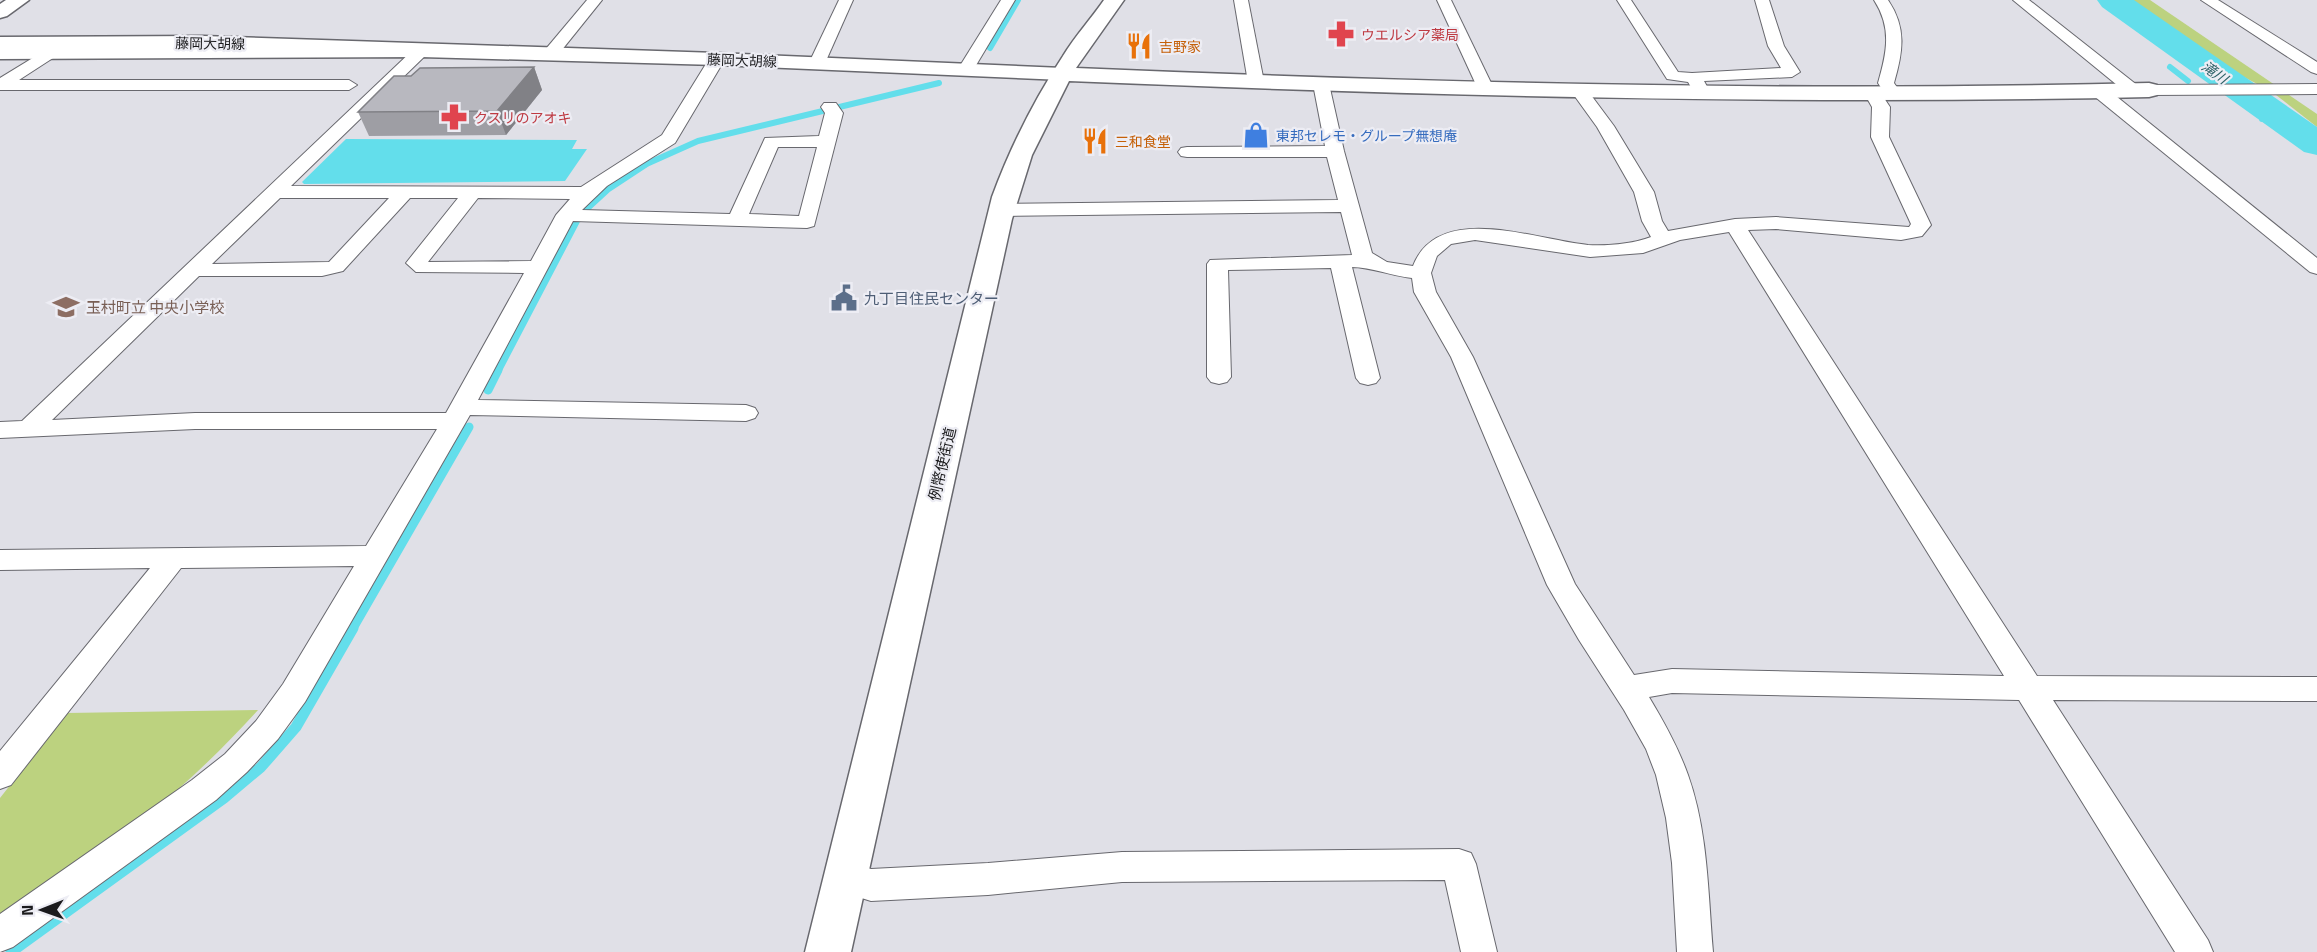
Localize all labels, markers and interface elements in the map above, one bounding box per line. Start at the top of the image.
pharmacy icon: ウエルシア薬局 [1326,19,1356,49]
place label: ウエルシア薬局 [1361,24,1459,45]
restaurant icon: 吉野家 [1124,31,1154,61]
street label: 藤岡大胡線 [175,32,245,54]
place label: 吉野家 [1159,36,1201,57]
street label: 藤岡大胡線 [707,48,777,72]
water label: 滝川 [2198,55,2234,90]
pharmacy icon: クスリのアオキ [439,102,469,132]
place label: クスリのアオキ [474,107,572,128]
shop icon: 東邦セレモ・グループ無想庵 [1241,120,1271,150]
place label: 東邦セレモ・グループ無想庵 [1276,125,1457,146]
restaurant icon: 三和食堂 [1080,126,1110,156]
place label: 三和食堂 [1115,131,1171,152]
public building icon: 九丁目住民センター [829,283,859,313]
place label: 九丁目住民センター [864,287,999,310]
school or university icon: 玉村町立 中央小学校 [51,292,81,322]
place label: 玉村町立 中央小学校 [86,296,224,319]
street label: 例幣使街道 [922,425,962,503]
north arrow [12,880,72,940]
text: N [15,905,39,916]

